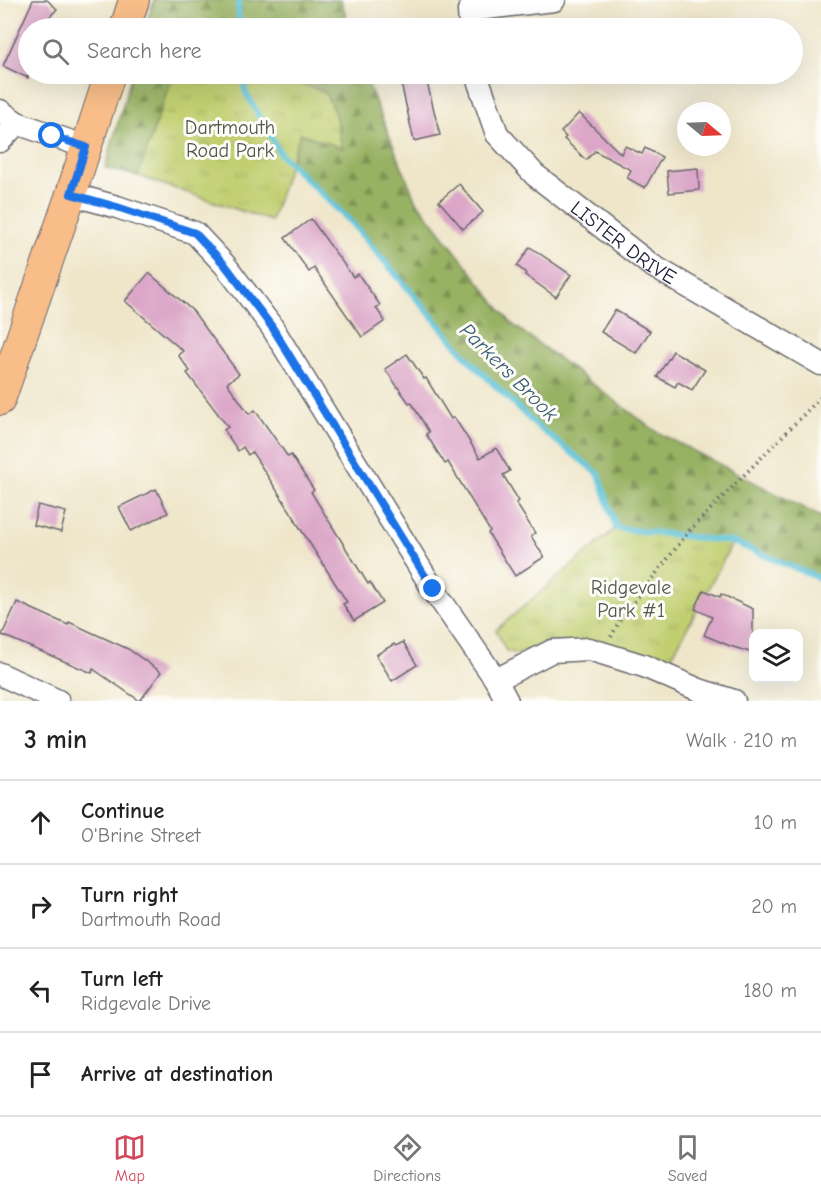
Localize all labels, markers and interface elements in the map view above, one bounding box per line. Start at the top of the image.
search box [18,18,803,84]
icon: search [39,35,72,68]
text: Search here [87,38,202,64]
north arrow [677,102,731,156]
park label: Dartmouth Road Park [185,116,275,162]
route start [38,122,64,148]
street label: LISTER DRIVE [567,196,680,289]
water label: Parkers Brook [455,318,564,427]
route end [419,575,445,601]
park label: Ridgevale Park #1 [591,576,671,622]
map controls [749,629,803,683]
button: layers [749,629,803,683]
text: 3 min [24,725,87,755]
text: Walk · 210 m [686,729,797,752]
text: Continue [81,798,164,824]
icon: ahead [24,806,57,839]
text: 10 m [754,811,797,834]
text: O'Brine Street [81,824,201,847]
text: Turn right [81,882,178,908]
icon: right [24,890,57,923]
text: 20 m [751,895,797,918]
text: Dartmouth Road [81,908,221,931]
text: Turn left [81,966,163,992]
icon: left [24,974,57,1007]
text: 180 m [743,979,797,1002]
text: Ridgevale Drive [81,992,211,1015]
icon: arrive [24,1058,57,1091]
text: Arrive at destination [81,1061,273,1087]
tab: Map [113,1131,146,1185]
tab: Directions [373,1131,441,1185]
tab: Saved [668,1131,708,1185]

